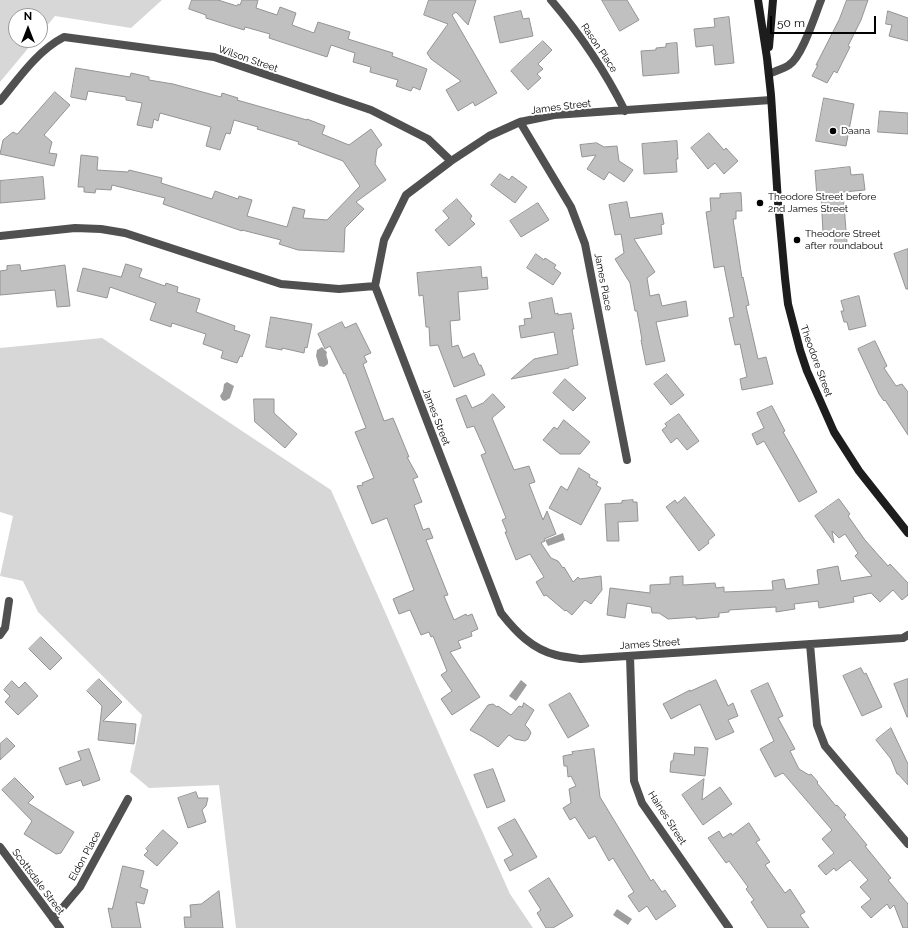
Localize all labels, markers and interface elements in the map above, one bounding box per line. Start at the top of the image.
north arrow [8,8,48,48]
scale bar [772,8,878,34]
text: N [24,10,32,23]
text: 50 m [777,16,805,30]
street label: Rason Place [578,21,620,75]
street label: Wilson Street [217,43,279,75]
street label: James Street [530,97,592,117]
place label: Daana [841,125,870,137]
marker: Daana [828,126,838,136]
place label: Theodore Street before 2nd James Street [768,191,876,214]
marker: Theodore Street before 2nd James Street [755,198,765,208]
place label: Theodore Street after roundabout [805,228,883,252]
marker: Theodore Street after roundabout [792,235,802,245]
street label: James Place [592,252,614,312]
street label: Theodore Street [797,324,835,398]
street label: James Street [420,387,452,447]
street label: James Street [619,636,681,652]
street label: Haines Street [645,789,689,847]
street label: Eldon Place [66,829,104,883]
street label: Scottsdale Street [9,847,67,917]

